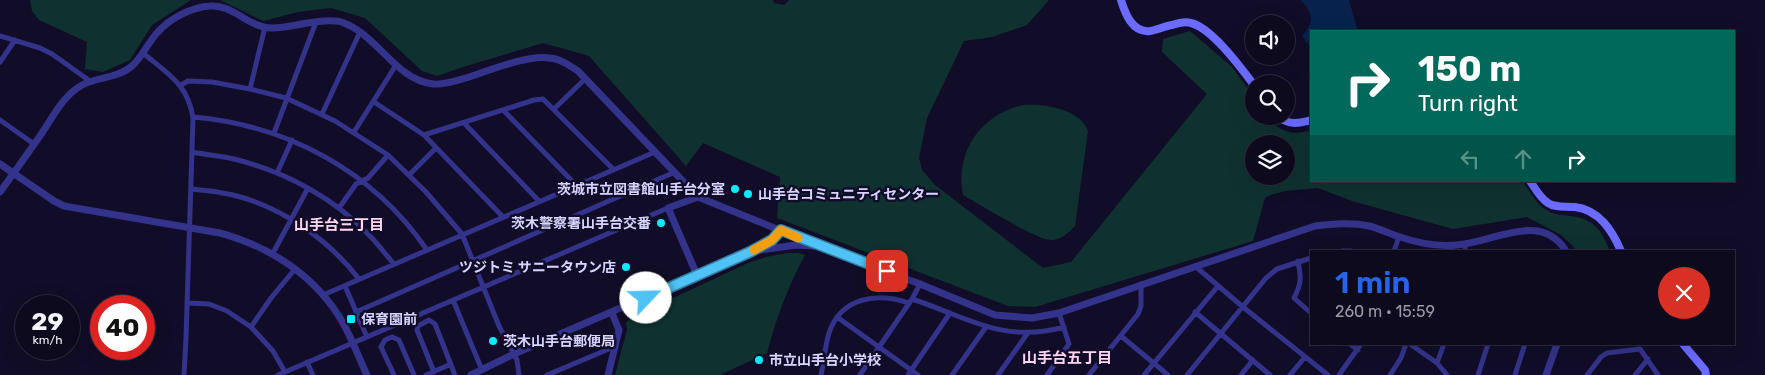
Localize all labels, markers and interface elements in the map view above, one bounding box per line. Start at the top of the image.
map controls [1245,15,1295,185]
button: sound [1245,15,1295,65]
text: 150 m [1418,48,1521,90]
icon: right [1335,50,1400,115]
button: search [1245,75,1295,125]
text: Turn right [1418,90,1518,117]
button: layers [1245,135,1295,185]
icon: left [1456,145,1484,173]
icon: ahead [1509,145,1537,173]
icon: right [1562,145,1590,173]
place label: 茨城市立図書館山手台分室 [557,181,725,198]
marker: 茨城市立図書館山手台分室 [729,183,741,195]
place label: 山手台コミュニティセンター [758,186,939,203]
marker: 山手台コミュニティセンター [742,188,754,200]
place label: 茨木警察署山手台交番 [511,215,651,232]
district label: 山手台三丁目 [294,216,384,234]
marker: 茨木警察署山手台交番 [655,217,667,229]
pin [866,250,908,292]
icon: arrive [873,257,901,285]
place label: ツジトミ サニータウン店 [459,259,616,276]
marker: ツジトミ サニータウン店 [620,261,632,273]
text: 1 min [1335,265,1410,301]
button: close [1658,267,1710,319]
position arrow [619,271,671,323]
speed limit sign: 40 [90,295,155,360]
text: 260 m · 15:59 [1335,302,1435,321]
text: 29 [31,307,64,336]
place label: 保育園前 [361,311,417,328]
marker: 保育園前 [345,313,357,325]
text: km/h [33,333,62,347]
place label: 茨木山手台郵便局 [503,333,615,350]
marker: 茨木山手台郵便局 [487,335,499,347]
district label: 山手台五丁目 [1022,349,1112,367]
place label: 市立山手台小学校 [769,352,881,369]
marker: 市立山手台小学校 [753,354,765,366]

